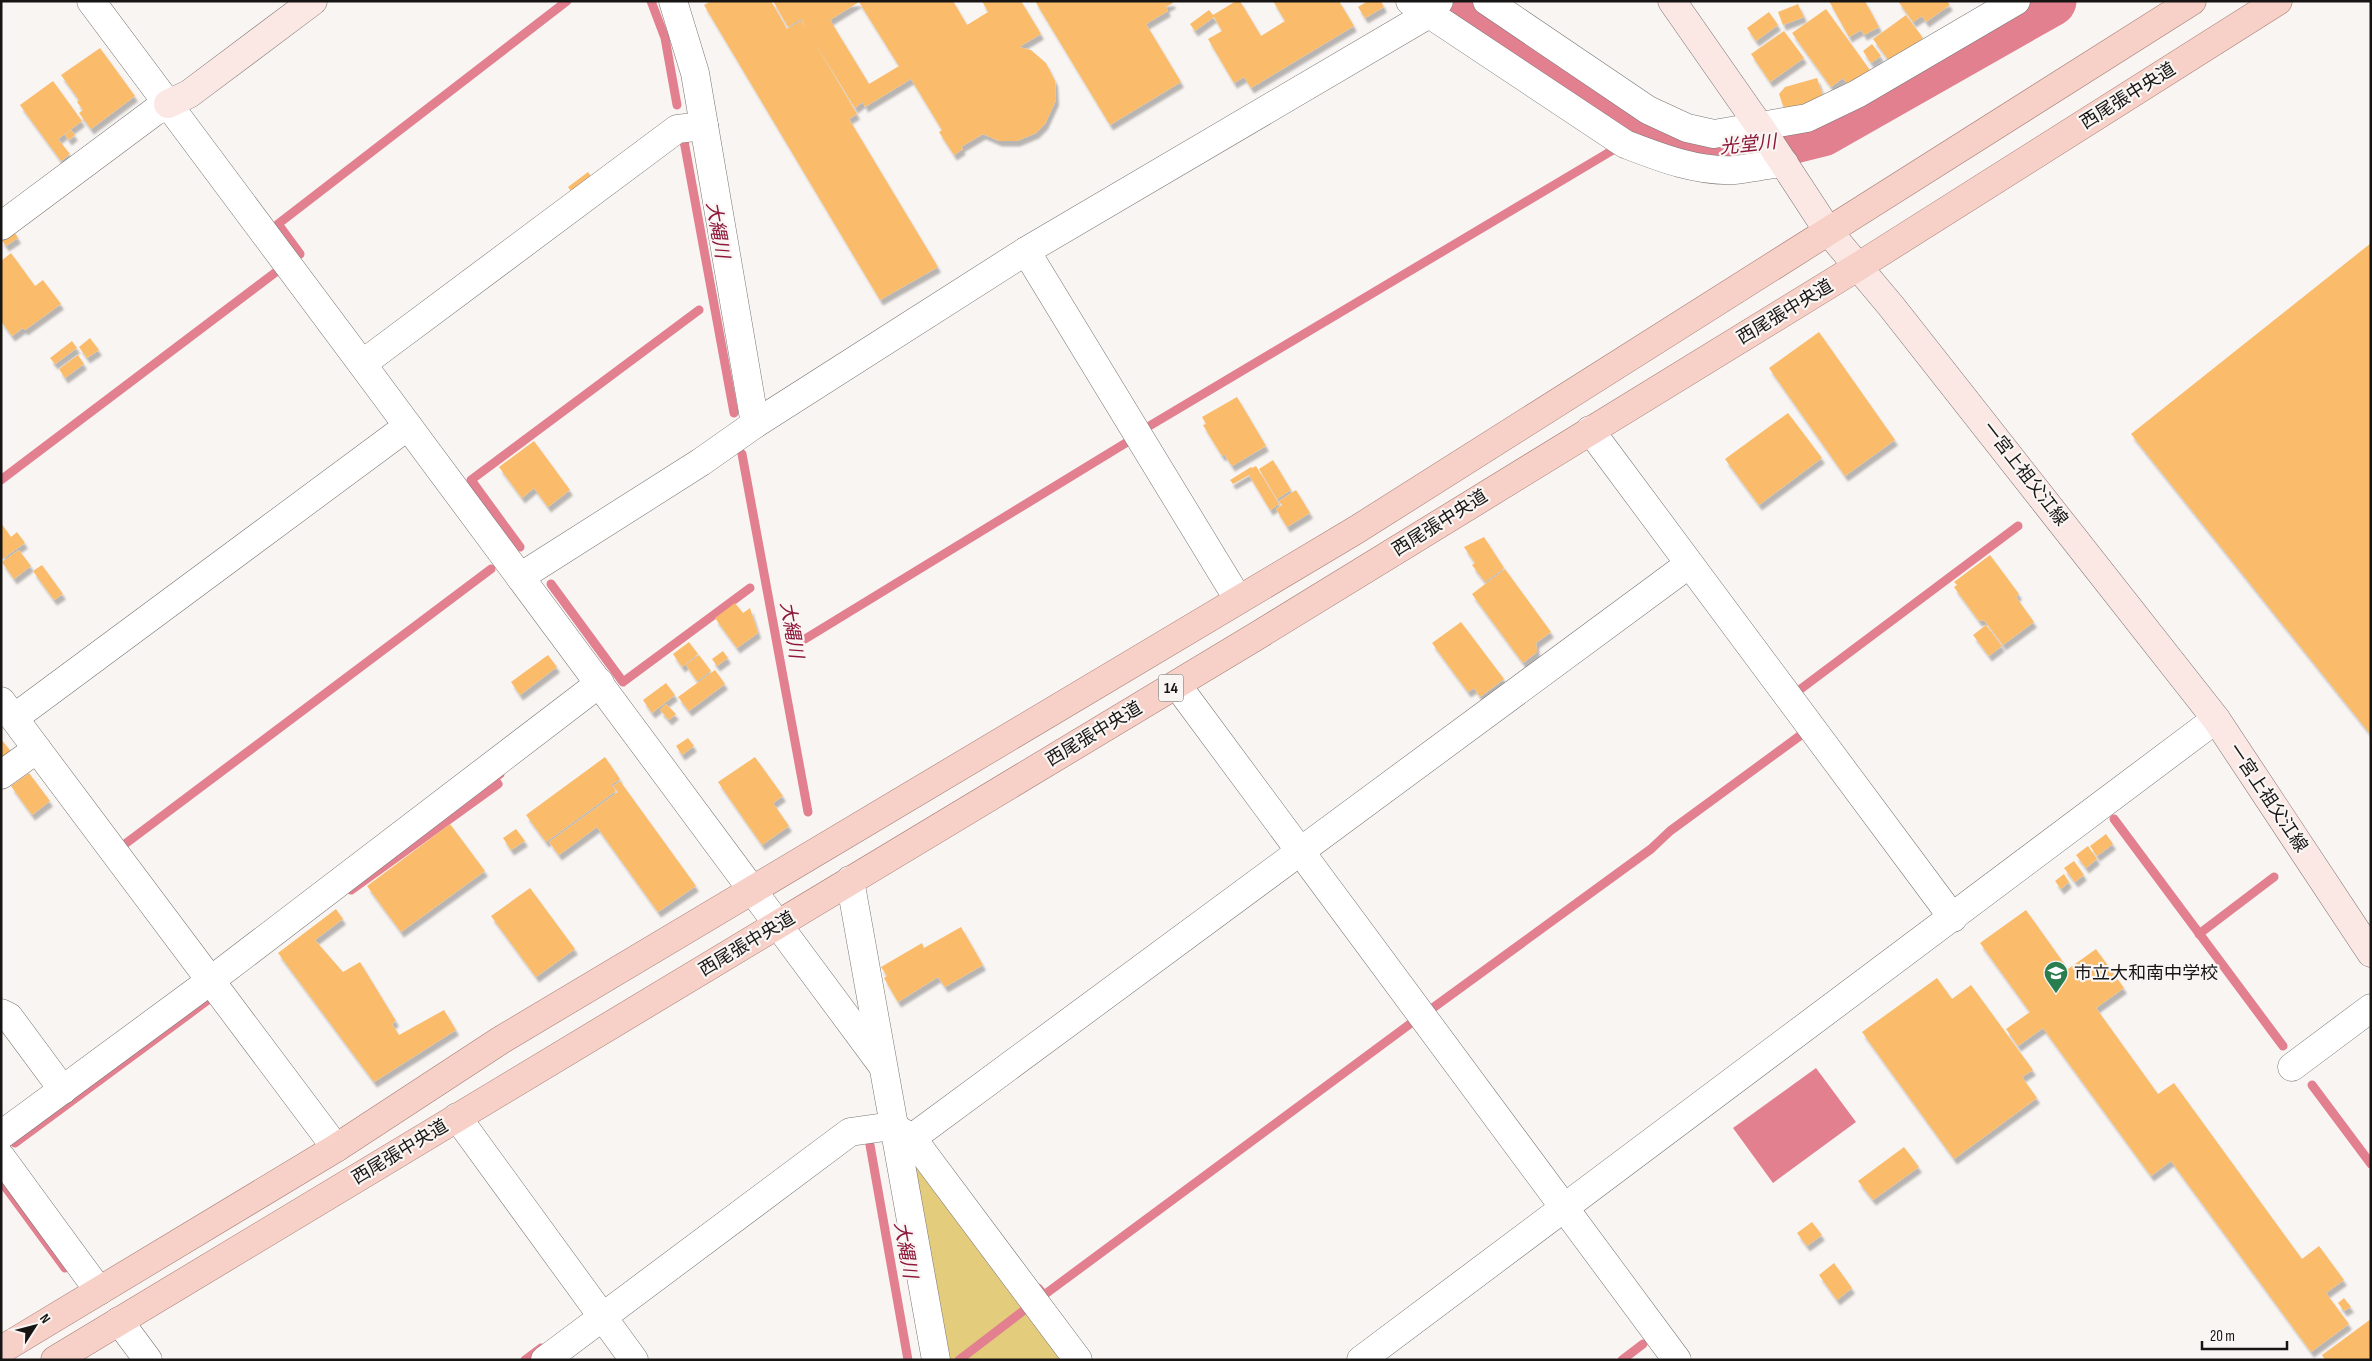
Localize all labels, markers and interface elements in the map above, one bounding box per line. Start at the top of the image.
street label: 西尾張中央道 [2077,58,2179,134]
water label: 光堂川 [1718,130,1780,159]
water label: 大縄川 [701,200,734,262]
street label: 西尾張中央道 [1733,275,1837,349]
street label: 一宮上祖父江線 [1978,418,2072,530]
street label: 西尾張中央道 [1389,485,1491,561]
water label: 大縄川 [775,600,808,662]
road number: 14 [1158,674,1184,701]
street label: 西尾張中央道 [1042,697,1146,771]
street label: 一宮上祖父江線 [2224,740,2312,856]
street label: 西尾張中央道 [695,907,799,981]
school or university icon: 市立大和南中学校 [2043,960,2069,994]
place label: 市立大和南中学校 [2074,963,2218,984]
street label: 西尾張中央道 [348,1115,452,1189]
water label: 大縄川 [889,1220,922,1282]
north arrow [10,1301,60,1351]
text: N [36,1311,54,1327]
scale bar [2202,1318,2287,1350]
text: 20 m [2210,1327,2235,1346]

